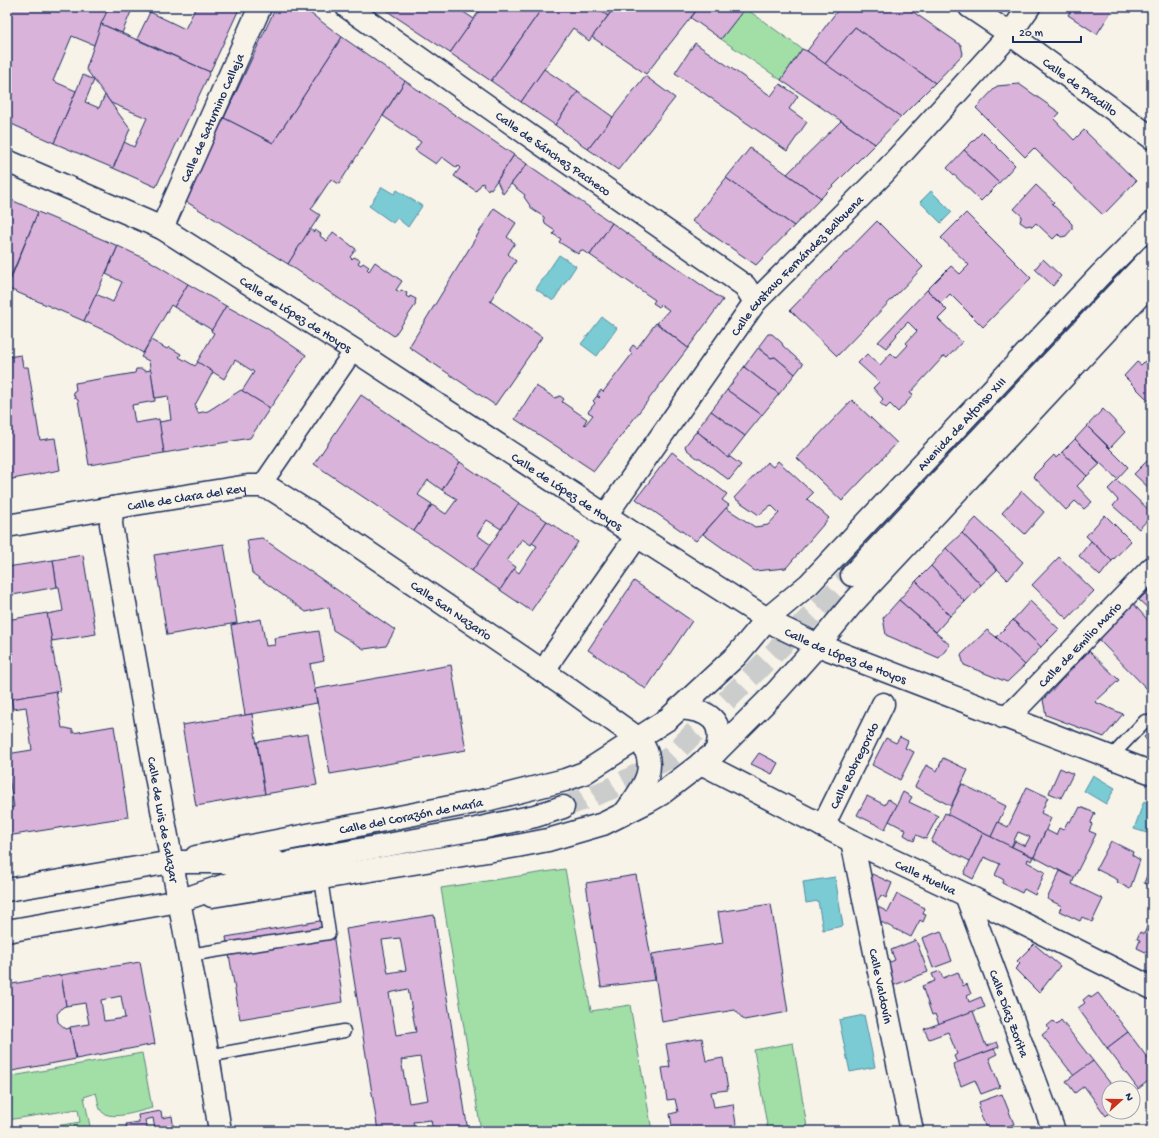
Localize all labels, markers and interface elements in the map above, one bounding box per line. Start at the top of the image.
scale bar [1013,18,1081,44]
text: 20 m [1019,27,1044,41]
street label: Calle de Saturnino Calleja [178,51,249,185]
street label: Calle de Pradillo [1039,55,1120,120]
street label: Calle de Sánchez Pacheco [492,109,613,200]
street label: Calle Gustavo Fernández Balbuena [729,193,868,340]
street label: Calle de López de Hoyos [236,274,355,357]
street label: Avenida de Alfonso XIII [915,375,1010,475]
street label: Calle de López de Hoyos [508,450,626,535]
street label: Calle de Clara del Rey [127,481,248,515]
street label: Calle San Nazario [407,578,494,645]
street label: Calle de Emilio Mario [1036,599,1126,691]
street label: Calle de López de Hoyos [782,625,909,689]
street label: Calle Robregordo [828,720,883,812]
street label: Calle de Luis de Salazar [143,756,181,885]
street label: Calle del Corazón de María [338,796,485,839]
street label: Calle Huelva [892,857,959,900]
street label: Calle Valdovín [864,948,895,1026]
street label: Calle Díaz Zorita [985,968,1031,1061]
north arrow [1101,1080,1141,1120]
text: N [1122,1092,1135,1103]

